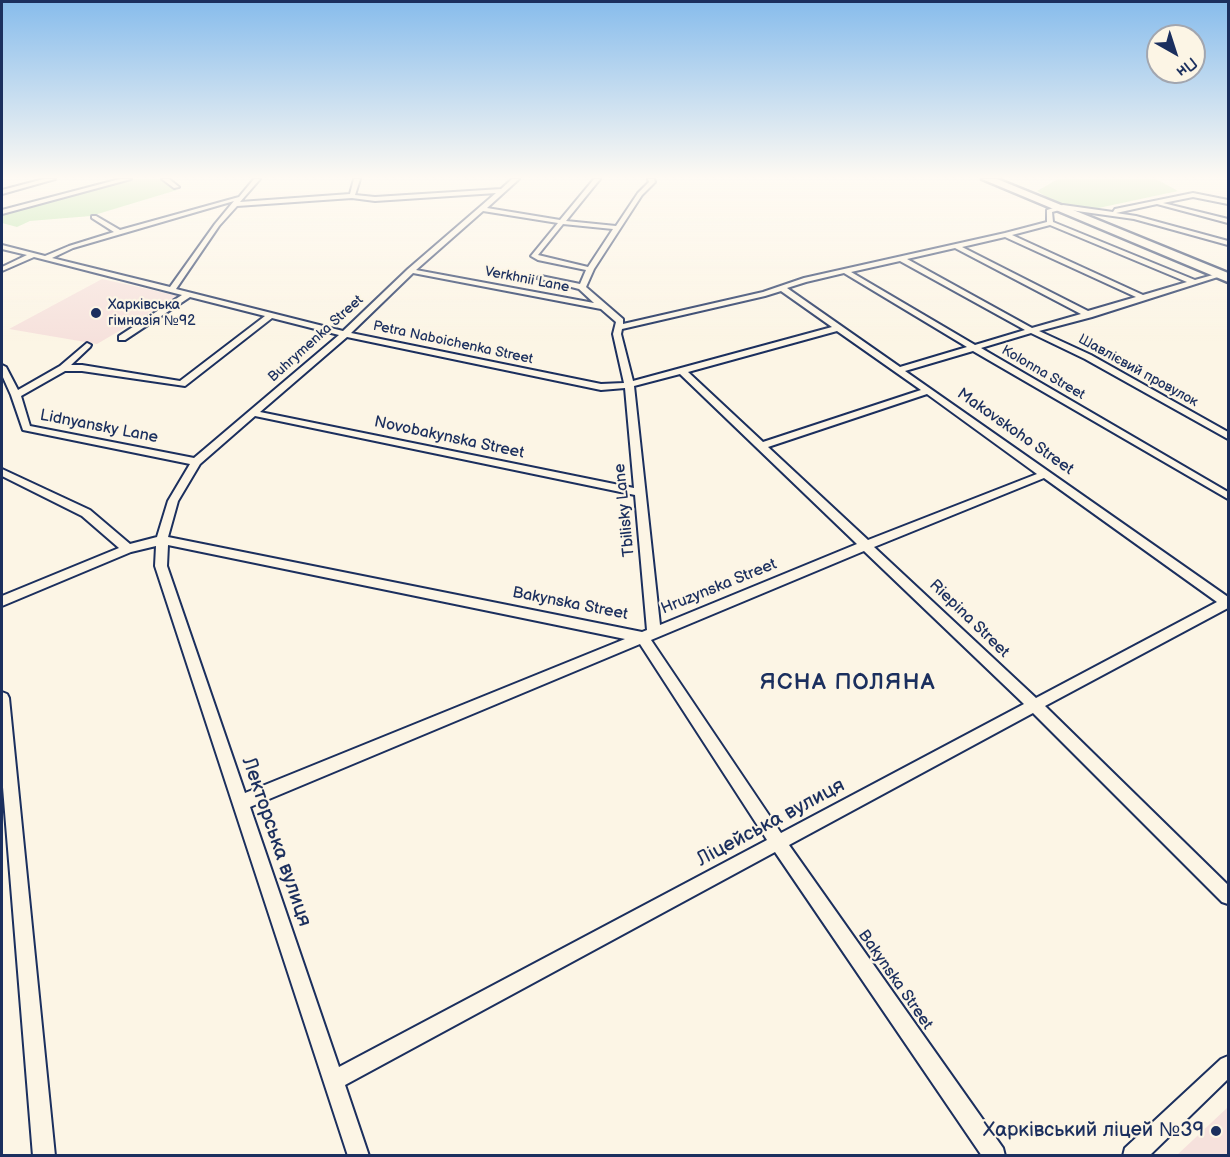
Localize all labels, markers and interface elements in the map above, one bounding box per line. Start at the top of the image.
north arrow [1146,24,1206,84]
text: Пн [1172,53,1201,81]
street label: Verkhnii Lane [483,264,571,296]
street label: Buhrymenka Street [265,292,367,386]
place label: Харківська гімназія №92 [108,297,195,330]
marker: Харківська гімназія №92 [89,306,103,320]
street label: Petra Naboichenka Street [372,318,534,368]
street label: Шавлієвий провулок [1075,331,1201,411]
street label: Kolonna Street [998,342,1088,404]
street label: Makovskoho Street [953,385,1077,479]
street label: Lidnyansky Lane [38,406,160,448]
street label: Novobakynska Street [372,413,526,463]
street label: Tbilisky Lane [611,462,639,558]
street label: Hruzynska Street [658,555,780,619]
street label: Riepina Street [925,576,1013,662]
street label: Bakynska Street [511,583,629,625]
district label: ЯСНА ПОЛЯНА [760,670,936,696]
street label: Лекторська вулиця [236,754,316,930]
street label: Ліцейська вулиця [693,774,849,872]
street label: Bakynska Street [854,926,936,1034]
place label: Харківський ліцей №39 [983,1119,1204,1143]
marker: Харківський ліцей №39 [1209,1124,1223,1138]

